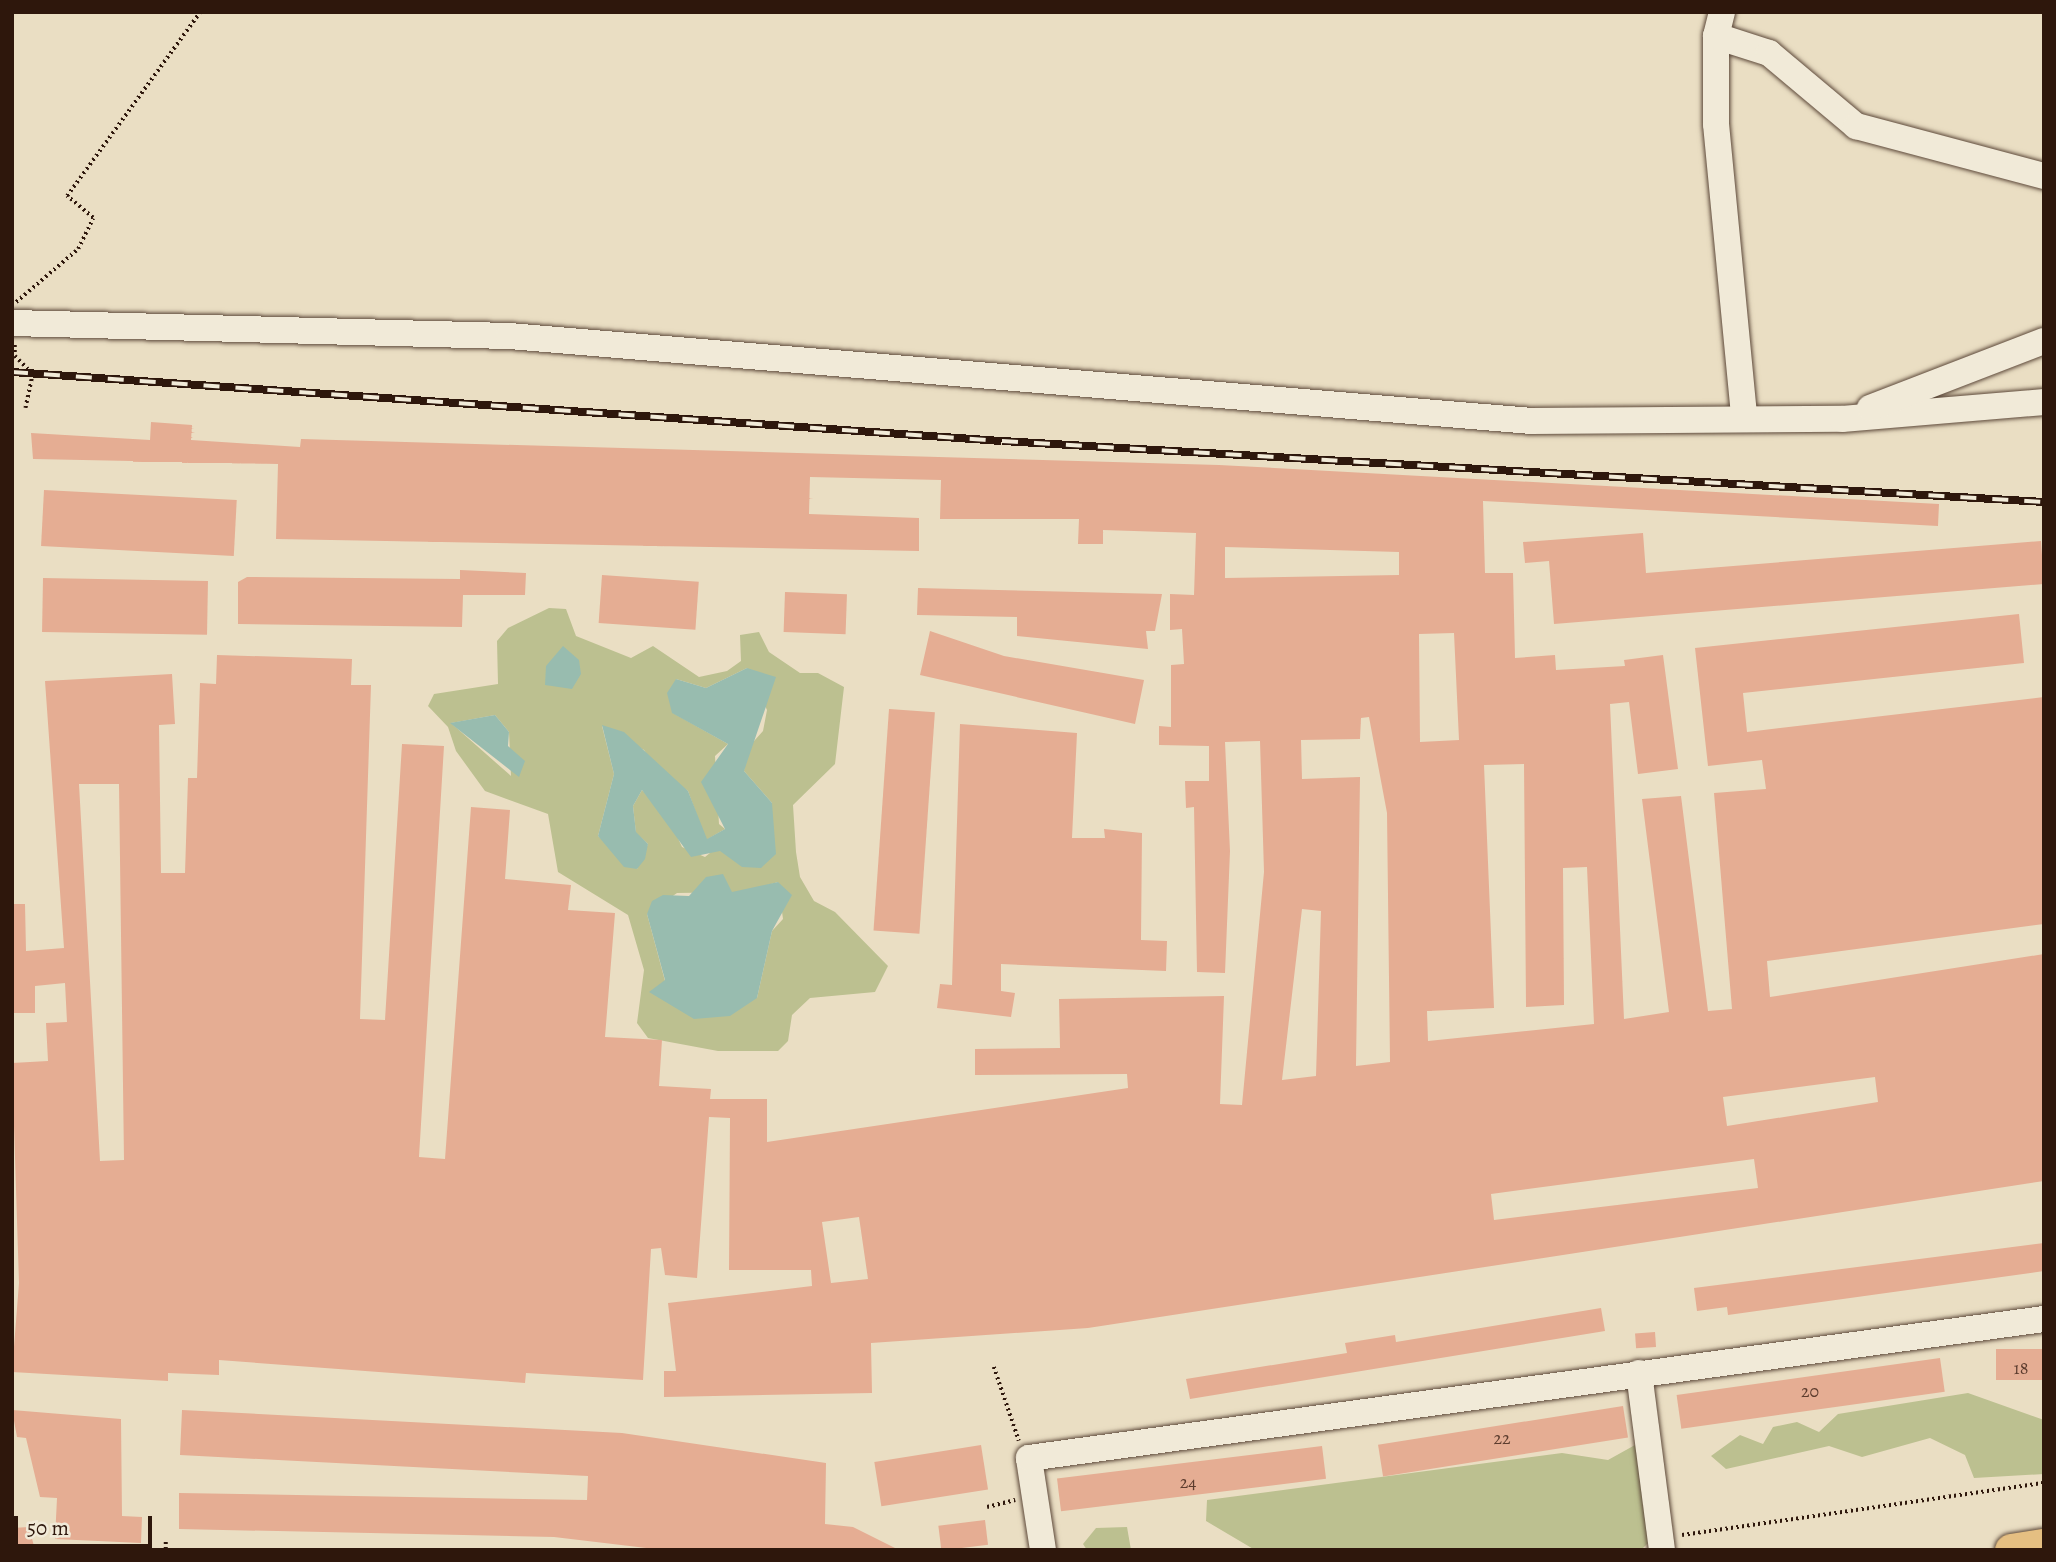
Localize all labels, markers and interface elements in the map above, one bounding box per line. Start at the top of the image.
house number: 18 [2014,1357,2028,1379]
house number: 20 [1801,1380,1819,1402]
house number: 22 [1493,1427,1511,1449]
house number: 24 [1180,1471,1196,1493]
scale bar [18,1502,156,1546]
text: 50 m [27,1514,69,1542]

